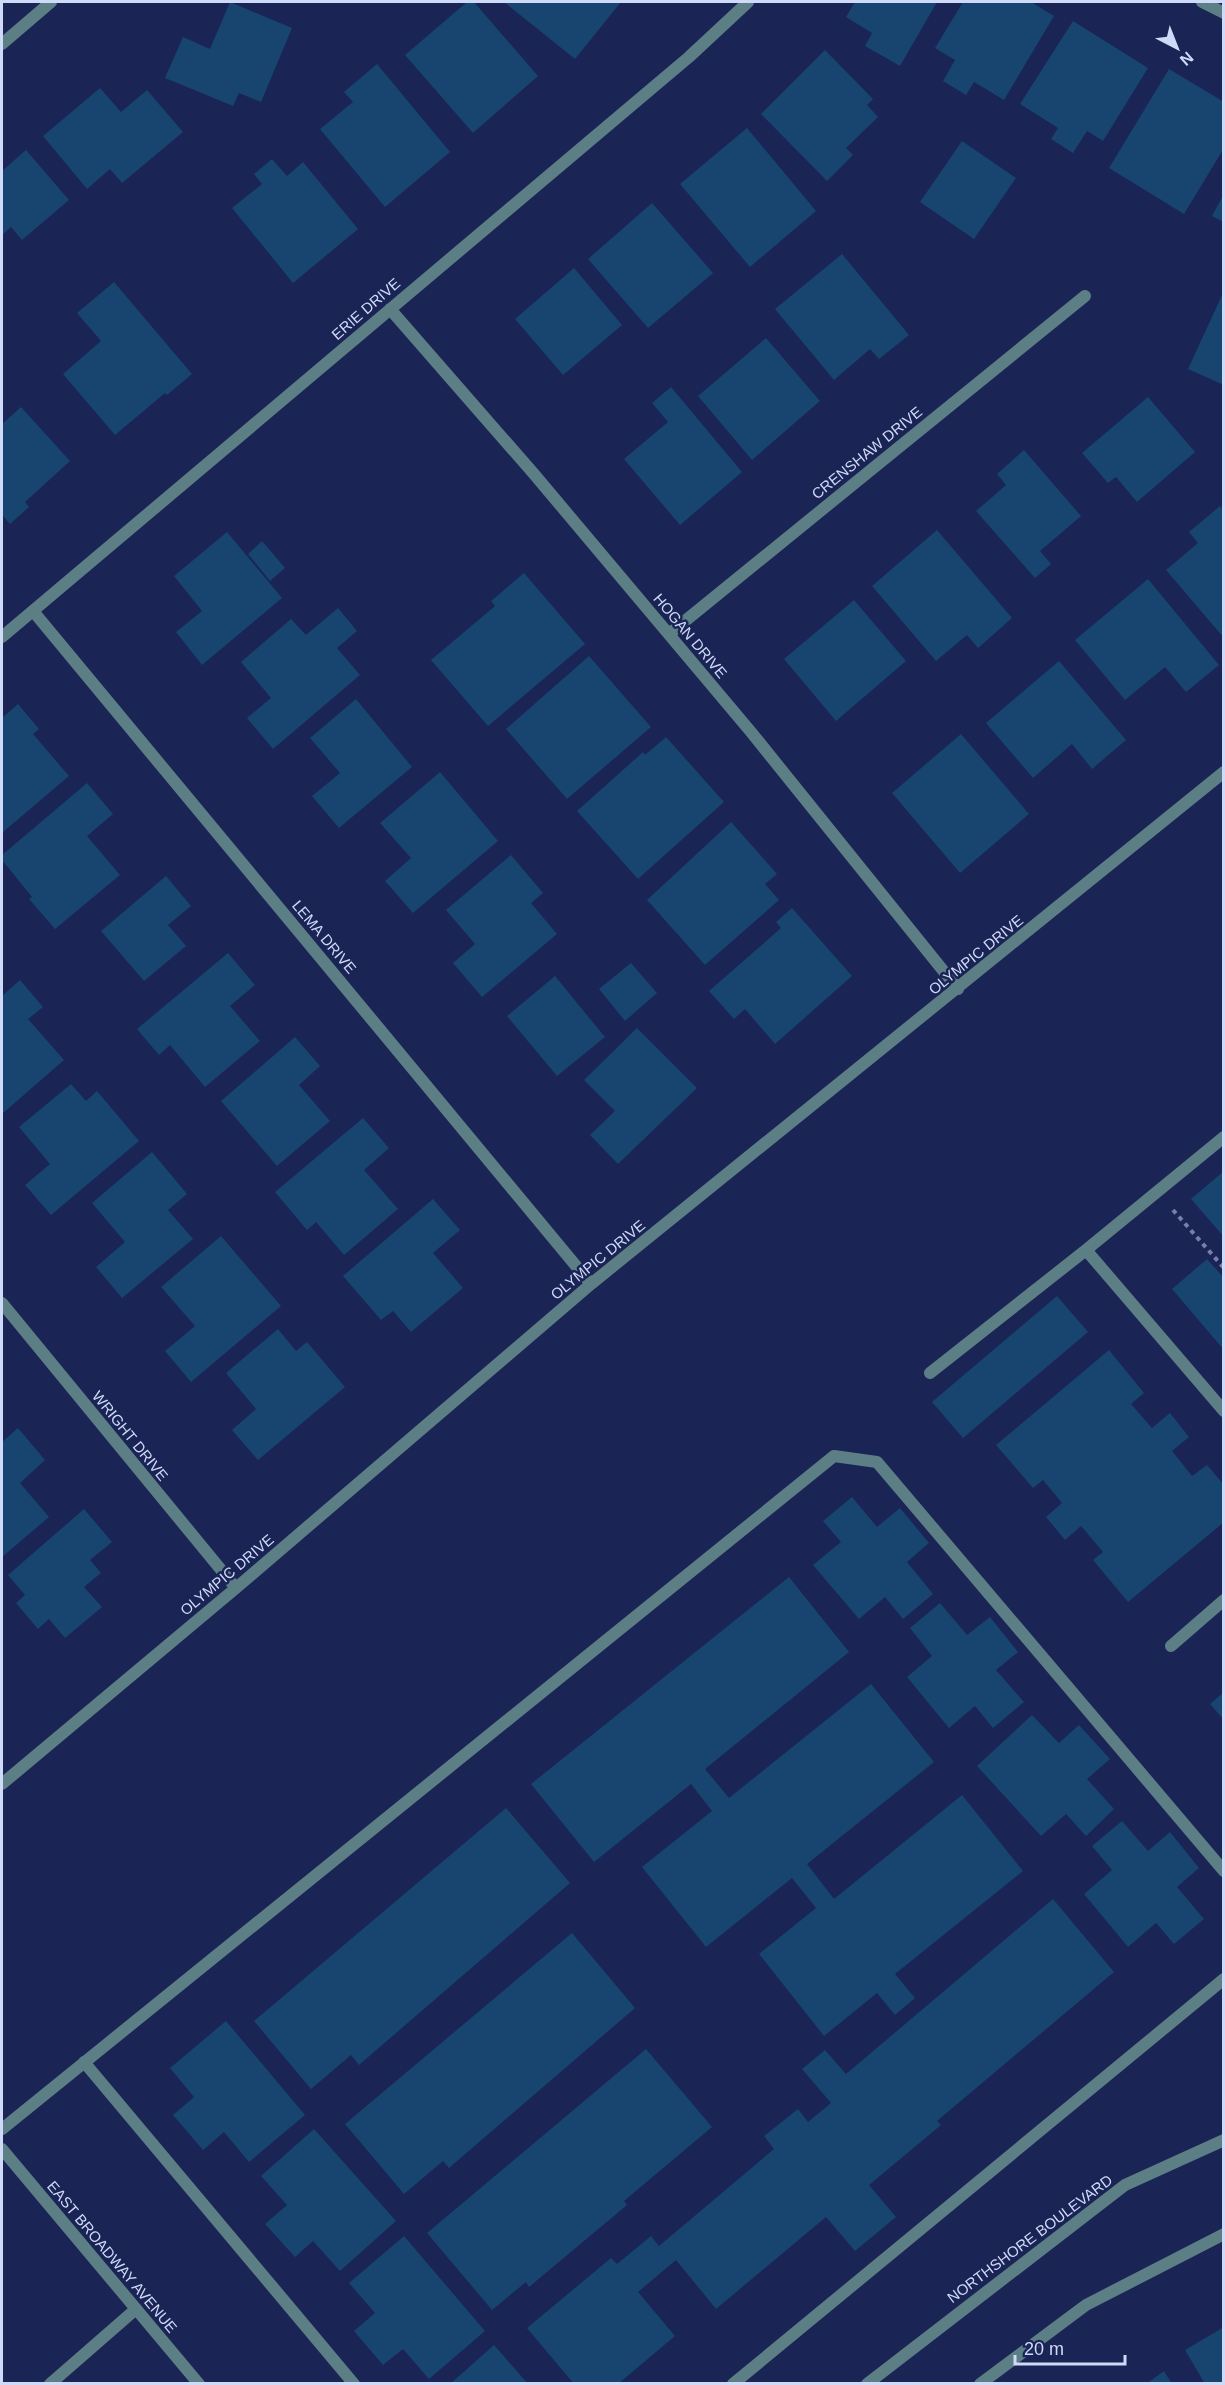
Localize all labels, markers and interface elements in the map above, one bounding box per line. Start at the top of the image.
north arrow [1147,18,1207,78]
text: N [1177,49,1197,69]
street label: ERIE DRIVE [328,274,403,343]
street label: CRENSHAW DRIVE [808,403,925,502]
street label: HOGAN DRIVE [650,590,731,681]
street label: LEMA DRIVE [289,897,360,977]
street label: OLYMPIC DRIVE [925,911,1026,998]
street label: OLYMPIC DRIVE [547,1216,648,1303]
street label: WRIGHT DRIVE [89,1387,172,1484]
street label: OLYMPIC DRIVE [177,1531,277,1619]
street label: NORTHSHORE BOULEVARD [944,2171,1116,2306]
street label: EAST BROADWAY AVENUE [44,2177,181,2336]
scale bar [1015,2328,1124,2366]
text: 20 m [1024,2339,1064,2359]

